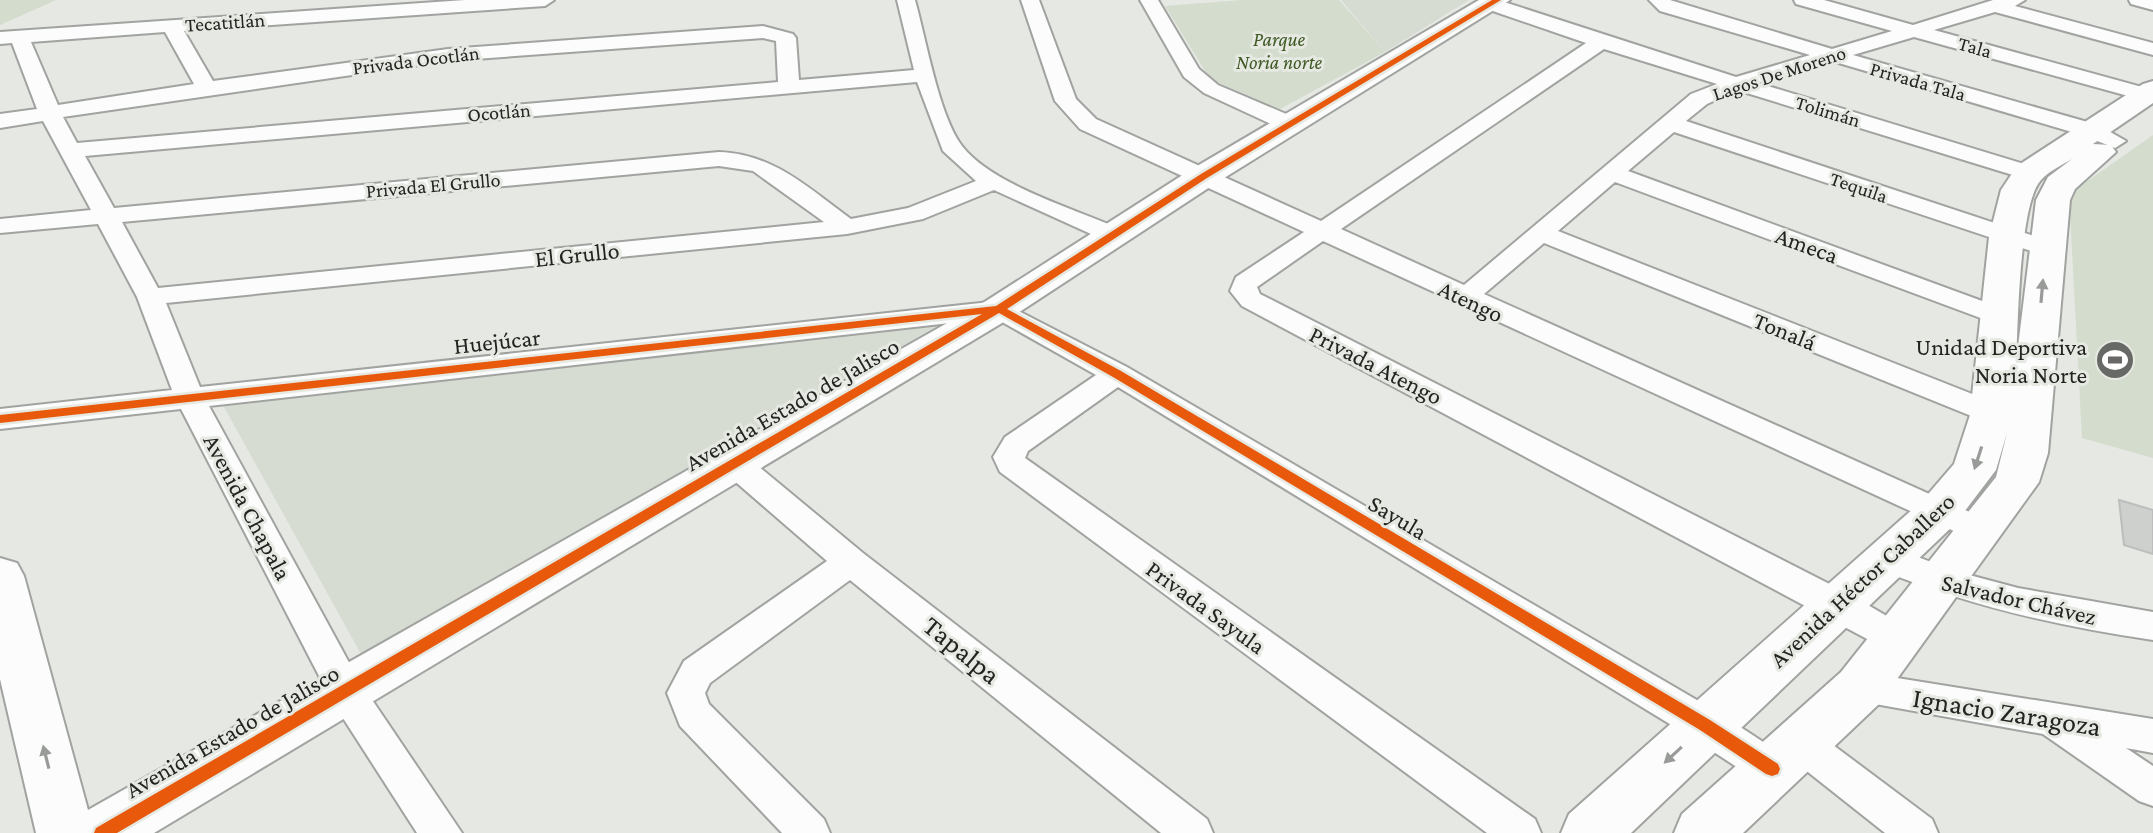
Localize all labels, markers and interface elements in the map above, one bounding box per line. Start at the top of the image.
street label: Tecatitlán [184,8,266,36]
park label: Parque Noria norte [1236,28,1323,73]
street label: Tala [1956,32,1994,62]
street label: Privada Ocotlán [351,41,481,79]
street label: Lagos De Moreno [1710,41,1849,106]
street label: Privada Tala [1868,57,1968,105]
street label: Tolimán [1793,91,1863,131]
street label: Ocotlán [466,98,532,126]
street label: Tequila [1827,167,1891,208]
street label: Privada El Grullo [365,168,501,202]
street label: Ameca [1772,221,1842,269]
street label: El Grullo [533,236,621,272]
street label: Atengo [1434,274,1508,328]
one-way arrow [2036,278,2049,303]
street label: Tonalá [1750,306,1820,356]
street label: Privada Atengo [1305,320,1447,410]
street label: Huejúcar [452,323,542,359]
street label: Avenida Estado de Jalisco [680,332,904,476]
place label: Unidad Deportiva Noria Norte [1916,333,2087,388]
sports icon: Unidad Deportiva Noria Norte [2094,339,2136,381]
street label: Avenida Chapala [198,429,298,585]
one-way arrow [1971,446,1983,470]
street label: Avenida Héctor Caballero [1764,487,1960,673]
street label: Sayula [1364,489,1432,545]
street label: Privada Sayula [1141,555,1271,659]
street label: Salvador Chávez [1939,568,2099,630]
street label: Tapalpa [917,610,1007,690]
street label: Avenida Estado de Jalisco [120,659,344,803]
street label: Ignacio Zaragoza [1911,682,2103,742]
one-way arrow [39,745,51,770]
one-way arrow [1663,746,1682,764]

